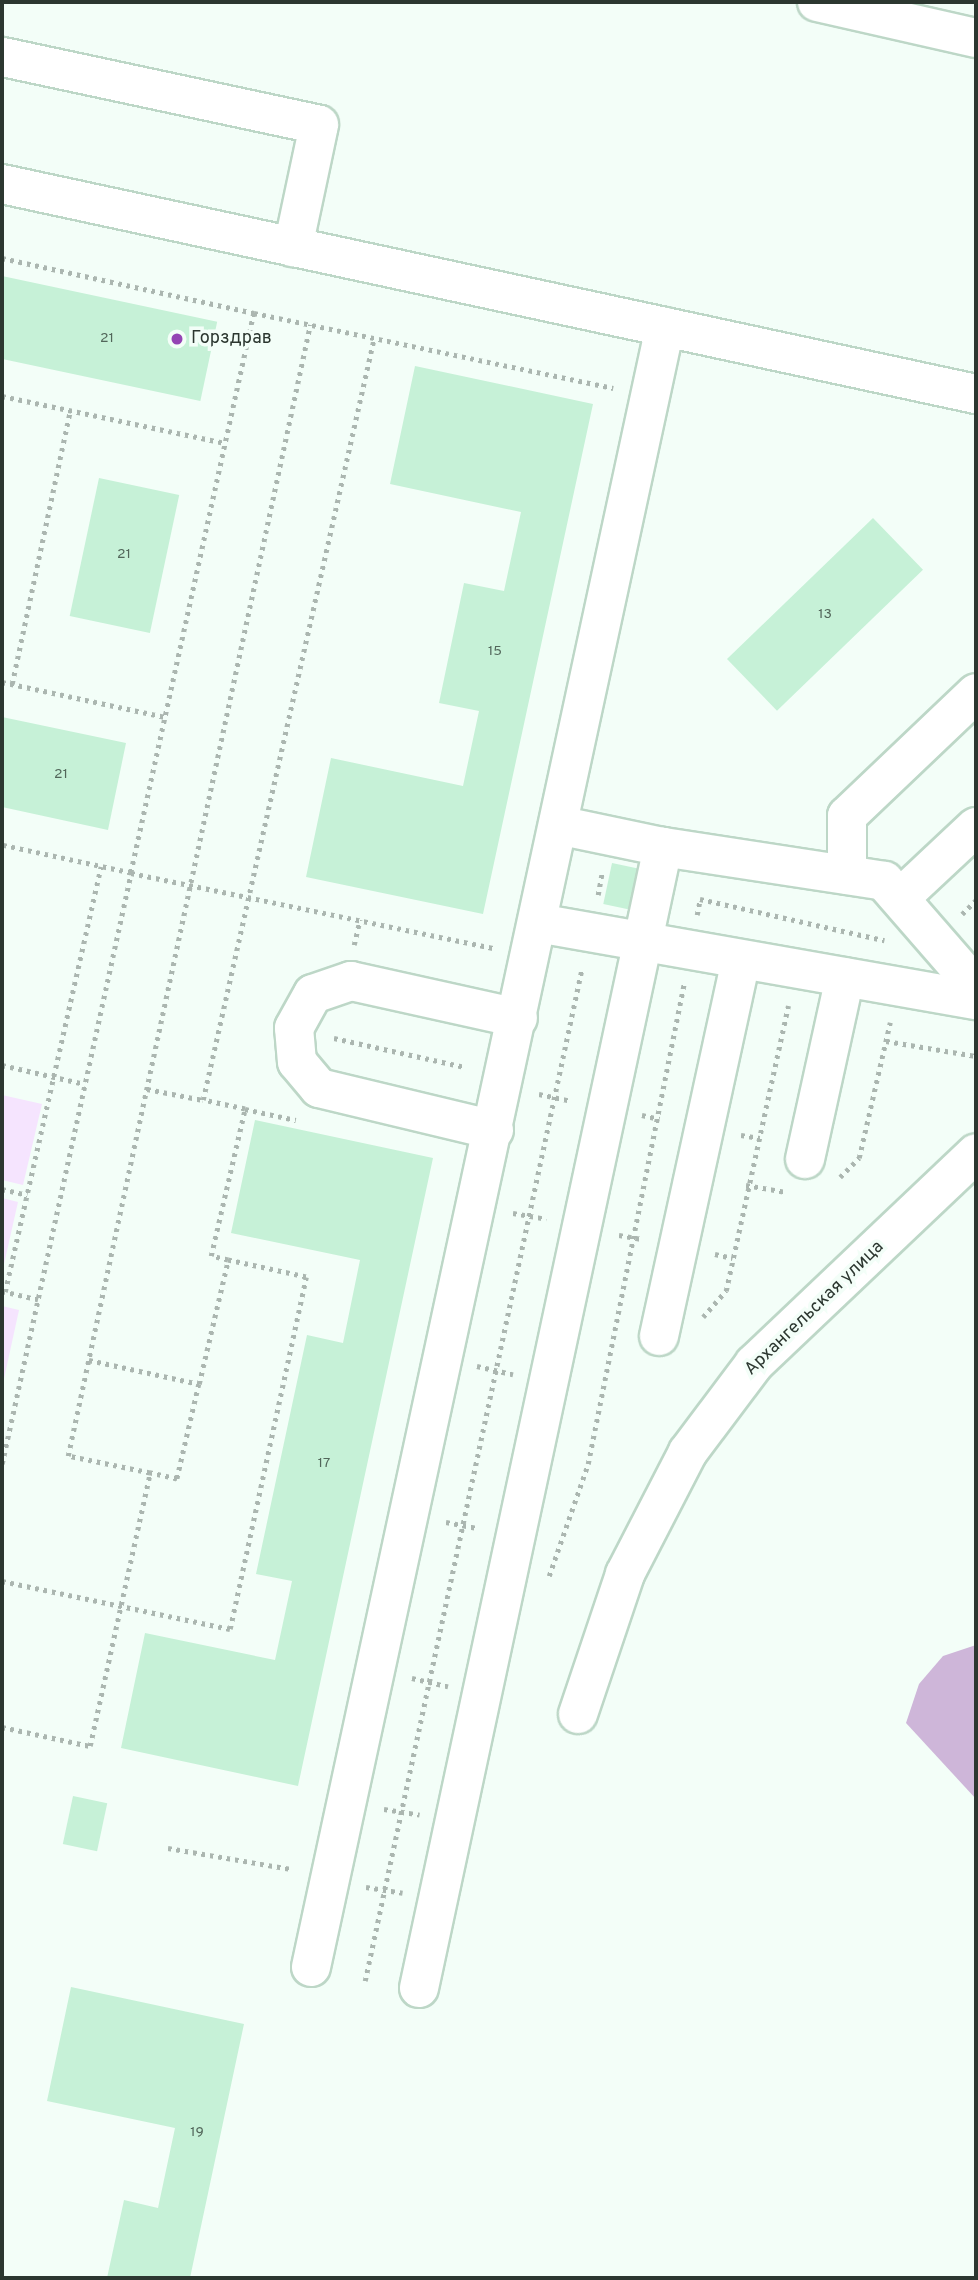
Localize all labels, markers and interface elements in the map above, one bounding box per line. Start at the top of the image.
place label: Горздрав [191,328,272,350]
house number: 21 [100,331,114,347]
marker: Горздрав [169,331,185,347]
house number: 21 [117,547,131,563]
house number: 13 [818,607,832,623]
house number: 15 [488,644,502,660]
house number: 21 [54,767,68,783]
street label: Архангельская улица [741,1237,889,1381]
house number: 17 [318,1456,330,1472]
house number: 19 [190,2125,204,2141]

